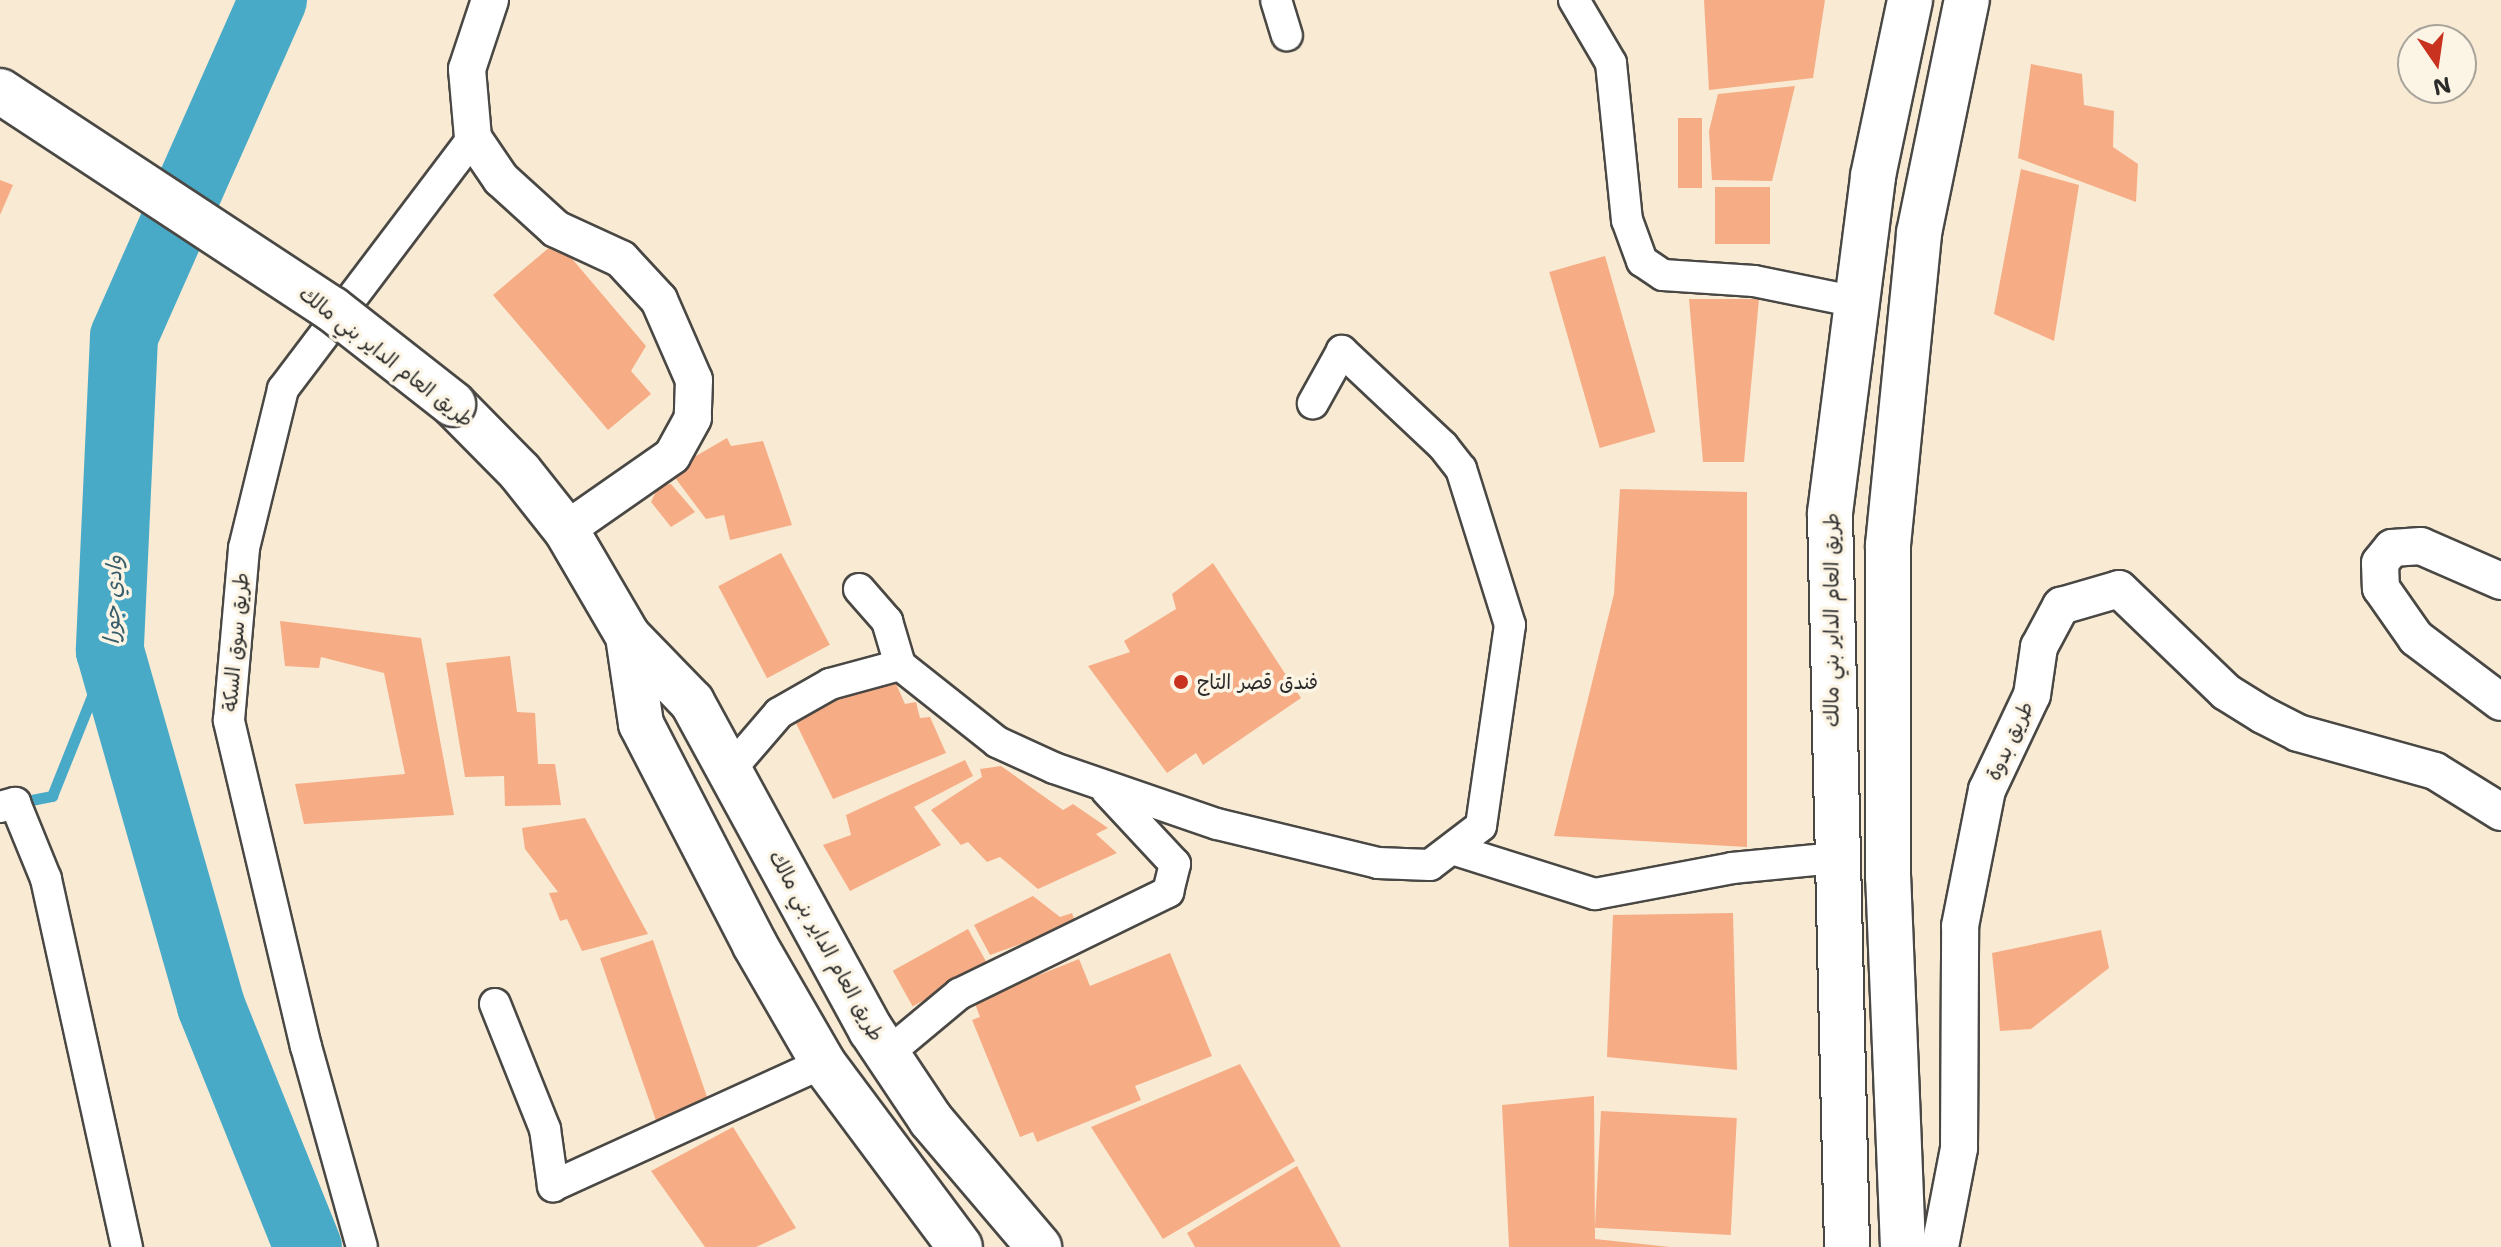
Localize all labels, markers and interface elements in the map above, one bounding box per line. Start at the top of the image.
north arrow [2397,24,2477,104]
text: N [2430,70,2454,102]
street label: طريق العام الداير بني مالك [294,282,478,432]
street label: طريق العام الداير بني مالك [1820,513,1844,727]
water label: وادي جورا [98,555,128,645]
street label: طريق سوق السكة [218,571,254,713]
place label: فندق قصر التاج [1197,670,1318,694]
marker: فندق قصر التاج [1172,673,1190,691]
street label: طريق بدوة [1981,698,2039,784]
street label: طريق العام الداير بني مالك [764,846,888,1046]

